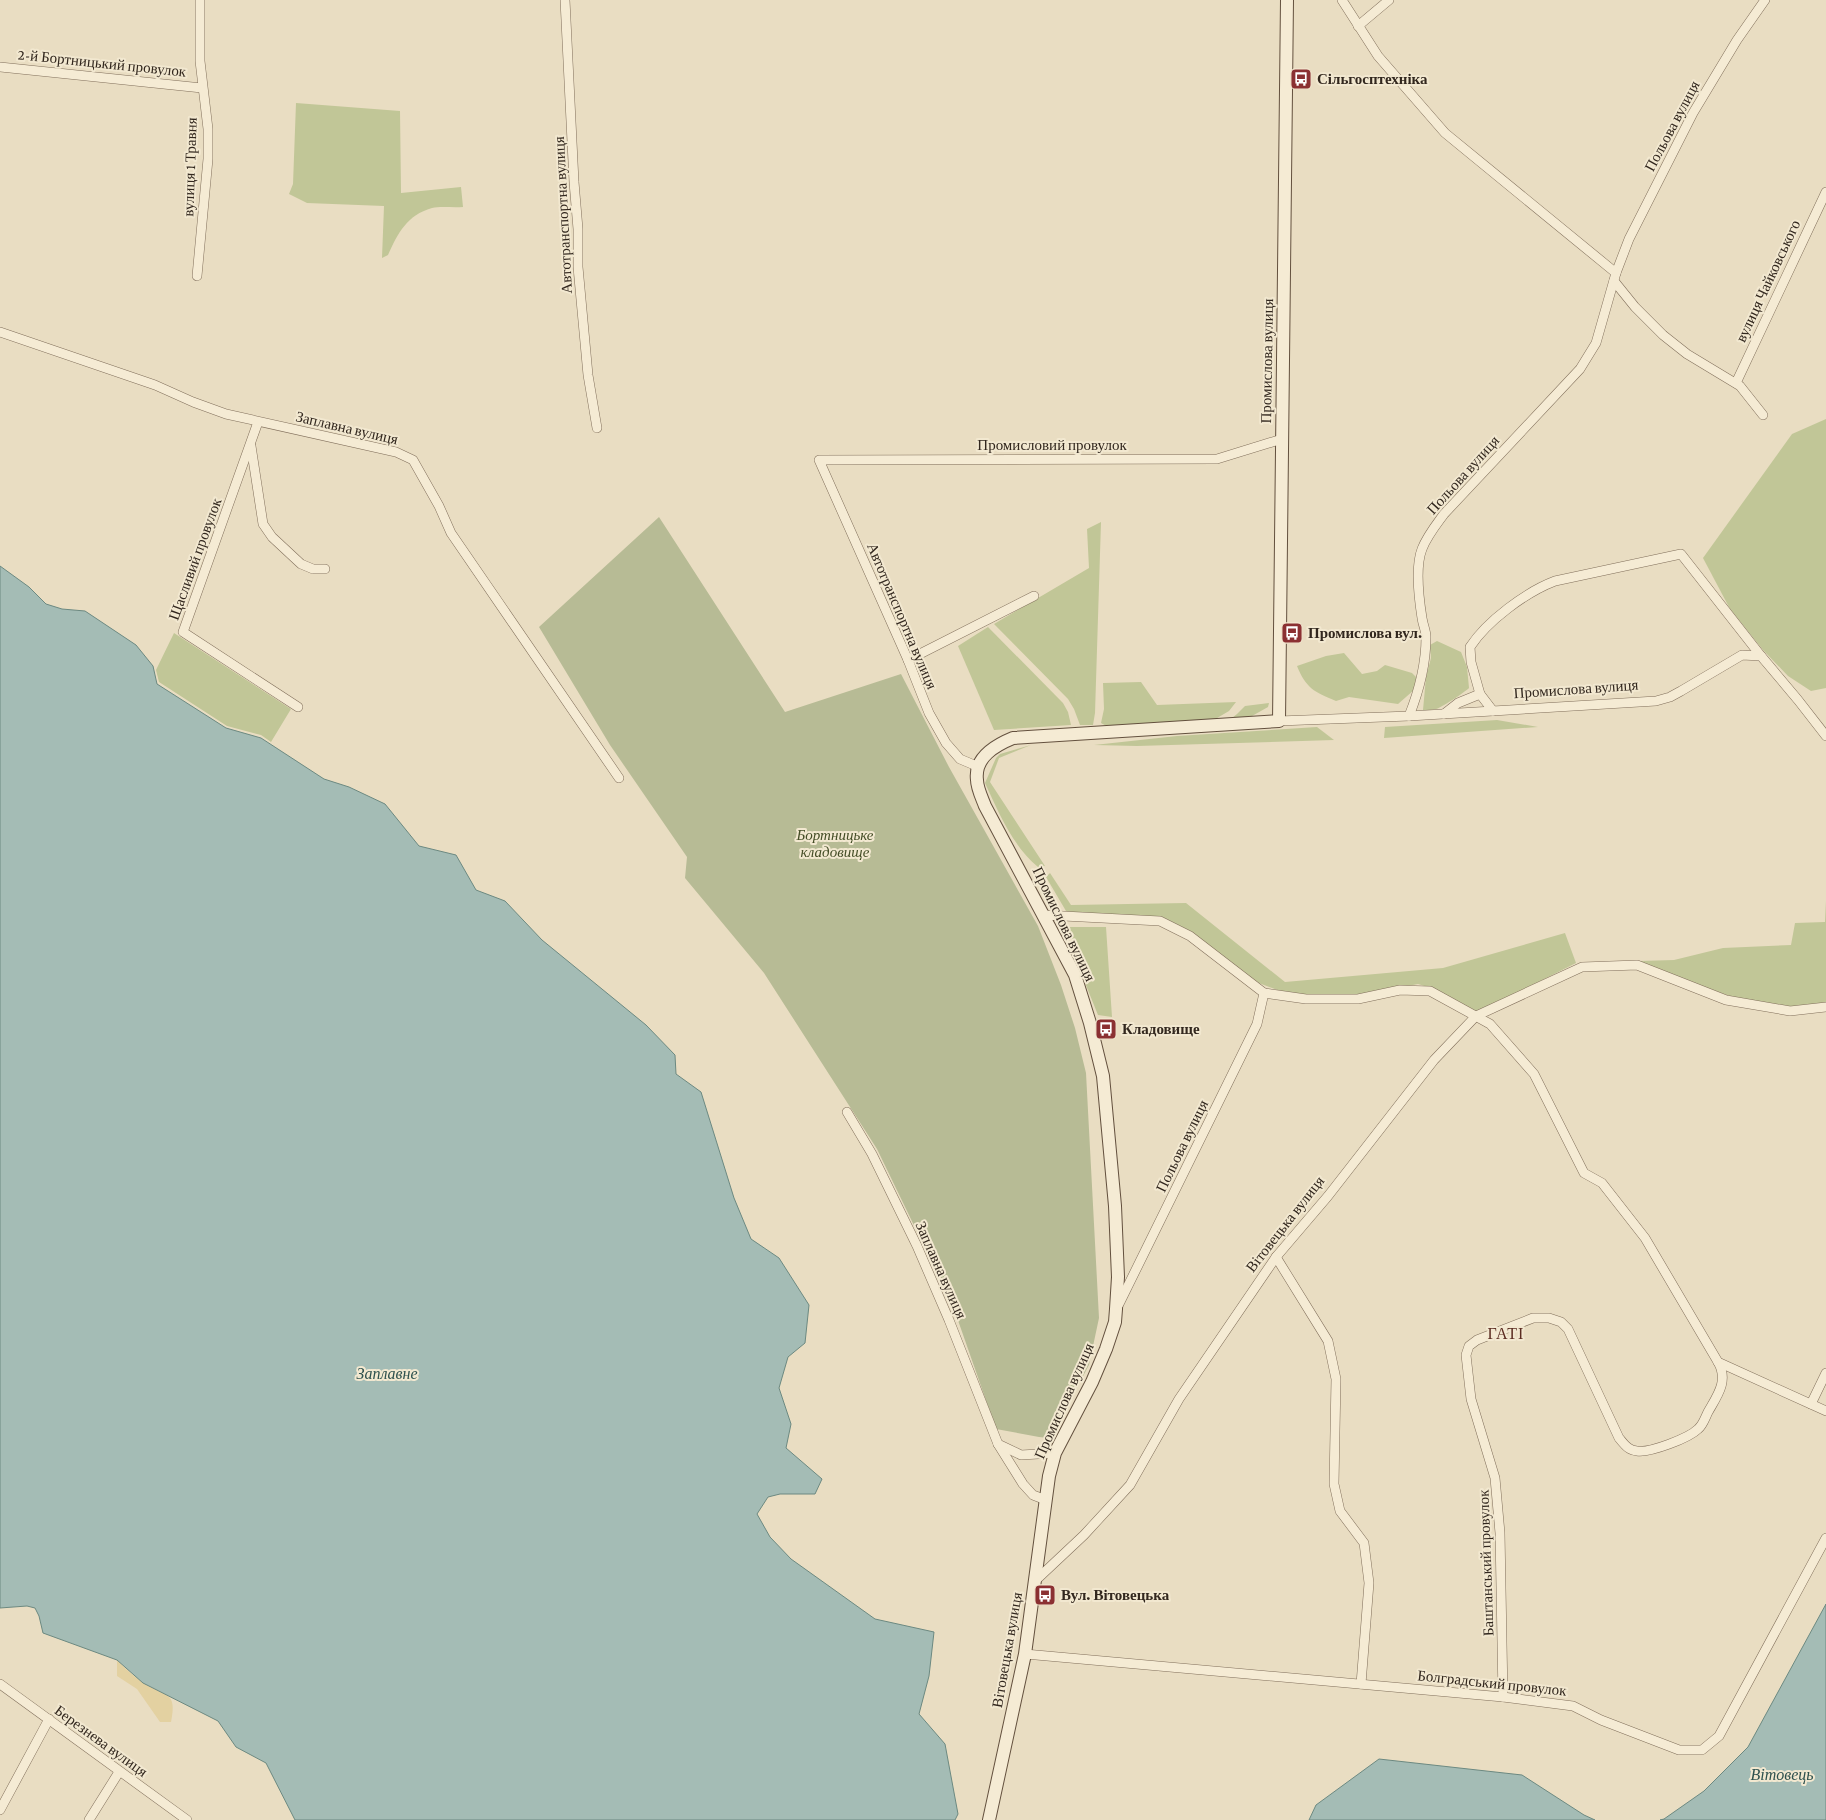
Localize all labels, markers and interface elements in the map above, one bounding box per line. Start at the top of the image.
street label: 2-й Бортницький провулок [17,46,188,80]
bus stop icon: Сільгосптехніка [1289,67,1313,91]
place label: Сільгосптехніка [1317,71,1428,87]
street label: Польова вулиця [1641,78,1703,174]
street label: вулиця 1 Травня [180,117,200,217]
street label: Автотранспортна вулиця [551,136,575,294]
street label: вулиця Чайковського [1733,217,1803,345]
street label: Промислова вулиця [1258,298,1276,424]
street label: Заплавна вулиця [294,408,400,448]
street label: Польова вулиця [1424,432,1503,518]
street label: Промисловий провулок [977,437,1127,453]
street label: Щасливий провулок [165,495,225,622]
street label: Автотранспортна вулиця [864,540,940,692]
bus stop icon: Промислова вул. [1280,621,1304,645]
place label: Промислова вул. [1308,625,1422,641]
street label: Промислова вулиця [1513,677,1639,701]
park label: Бортницьке кладовище [795,827,874,860]
street label: Промислова вулиця [1029,864,1099,984]
bus stop icon: Кладовище [1094,1017,1118,1041]
place label: Кладовище [1122,1021,1200,1037]
street label: Польова вулиця [1153,1097,1211,1195]
street label: Вітовецька вулиця [1243,1173,1327,1275]
street label: Заплавна вулиця [912,1219,970,1321]
district label: ГАТІ [1488,1325,1524,1342]
street label: Промислова вулиця [1031,1341,1097,1461]
water label: Заплавне [356,1365,418,1382]
street label: Баштанський провулок [1475,1489,1497,1637]
bus stop icon: Вул. Вітовецька [1033,1583,1057,1607]
place label: Вул. Вітовецька [1061,1587,1170,1603]
street label: Вітовецька вулиця [989,1591,1025,1709]
street label: Болградський провулок [1417,1667,1568,1699]
street label: Березнева вулиця [52,1702,150,1780]
water label: Вітовець [1750,1766,1814,1784]

